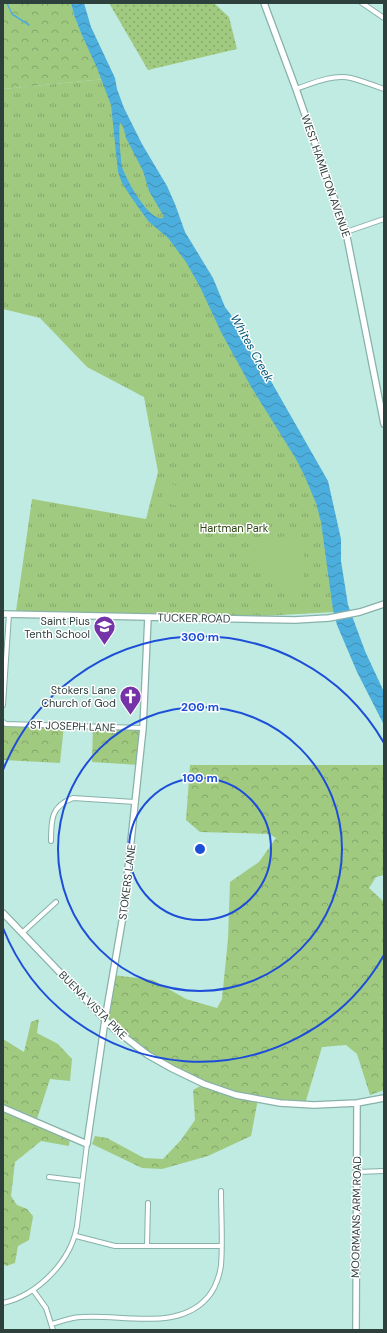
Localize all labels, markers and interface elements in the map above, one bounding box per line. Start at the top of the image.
street label: WEST HAMILTON AVENUE [298,113,354,239]
water label: Whites Creek [227,311,278,385]
park label: Hartman Park [200,521,269,535]
street label: TUCKER ROAD [158,610,231,626]
place label: Saint Pius Tenth School [24,614,90,641]
school or university icon: Saint Pius Tenth School [92,614,118,647]
text: 300 m [181,629,219,645]
place label: Stokers Lane Church of God [41,683,116,710]
church icon: Stokers Lane Church of God [118,683,144,716]
text: 200 m [181,699,219,715]
street label: ST JOSEPH LANE [30,718,116,734]
text: 100 m [182,770,218,786]
centre of rings [193,842,207,856]
street label: STOKERS LANE [115,843,139,921]
street label: BUENA VISTA PIKE [56,968,130,1042]
street label: MOORMANS ARM ROAD [348,1156,364,1278]

